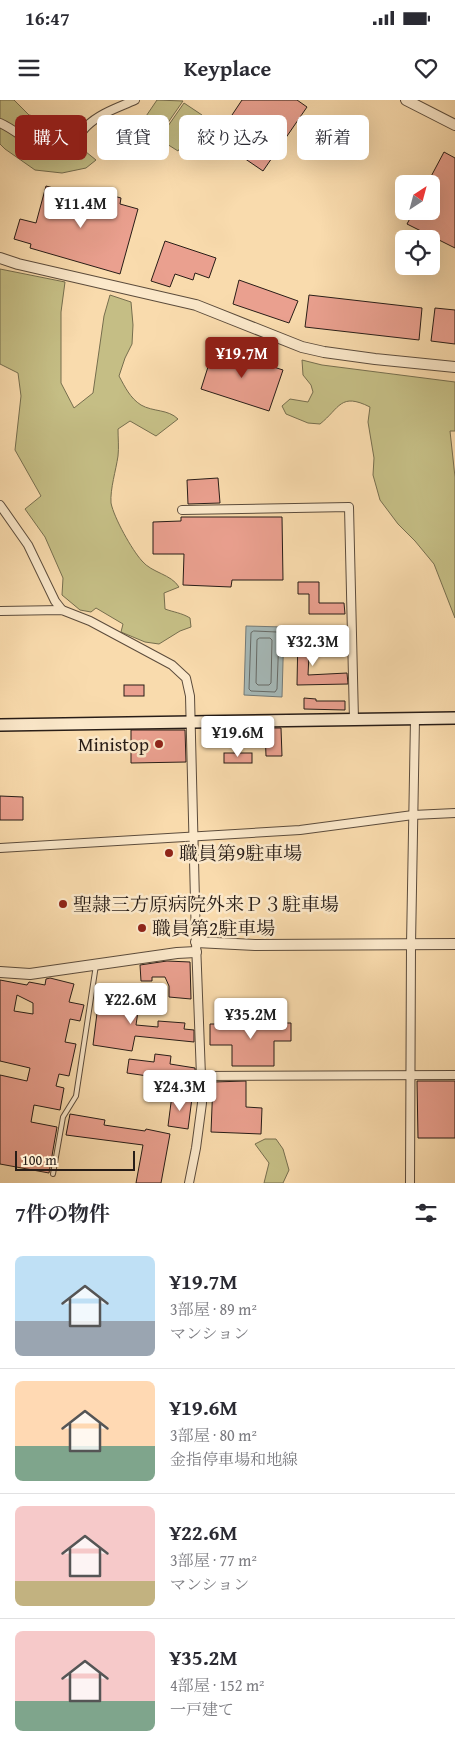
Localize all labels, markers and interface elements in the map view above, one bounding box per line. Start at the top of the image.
text: 16:47 [25,4,70,32]
text: Keyplace [184,52,271,84]
icon: menu [15,54,43,82]
icon: heart [412,54,440,82]
chip: 購入 [15,115,87,160]
chip: 賃貸 [97,115,169,160]
chip: 絞り込み [179,115,287,160]
chip: 新着 [297,115,369,160]
north arrow [395,175,440,220]
map controls [395,175,440,275]
pin: ¥11.4M [40,186,122,229]
text: ¥11.4M [55,191,107,215]
button: locate [395,230,440,275]
pin: ¥19.7M [201,336,283,379]
text: ¥19.7M [216,341,268,365]
pin: ¥32.3M [272,624,354,667]
text: ¥32.3M [287,629,339,653]
pin: ¥19.6M [197,716,279,758]
text: ¥19.6M [212,720,264,744]
place label: Ministop [78,730,149,758]
marker: Ministop [153,738,165,750]
place label: 職員第9駐車場 [179,839,302,867]
marker: 職員第9駐車場 [163,847,175,859]
place label: 聖隷三方原病院外来Ｐ３駐車場 [73,890,339,918]
marker: 聖隷三方原病院外来Ｐ３駐車場 [57,898,69,910]
place label: 職員第2駐車場 [152,914,275,942]
marker: 職員第2駐車場 [136,922,148,934]
pin: ¥22.6M [90,982,172,1025]
text: ¥22.6M [105,987,157,1011]
pin: ¥35.2M [210,998,292,1040]
text: ¥35.2M [225,1002,277,1026]
pin: ¥24.3M [139,1070,221,1112]
text: ¥24.3M [154,1074,206,1098]
scale bar [15,1148,135,1171]
text: 100 m [22,1150,57,1170]
text: 7件の物件 [15,1198,110,1229]
icon: filters [412,1199,440,1227]
text: ¥19.7M [170,1266,238,1297]
icon: home [55,1276,115,1336]
text: 3部屋 · 89 m² [170,1297,257,1321]
text: マンション [170,1321,249,1345]
text: ¥19.6M [170,1392,238,1423]
icon: home [55,1401,115,1461]
text: 3部屋 · 80 m² [170,1423,257,1447]
text: 金指停車場和地線 [170,1447,298,1471]
text: ¥22.6M [170,1517,238,1548]
icon: home [55,1526,115,1586]
text: 3部屋 · 77 m² [170,1548,257,1572]
text: マンション [170,1572,249,1596]
text: ¥35.2M [170,1642,238,1673]
icon: home [55,1651,115,1711]
text: 4部屋 · 152 m² [170,1673,265,1697]
text: 一戸建て [170,1697,234,1721]

